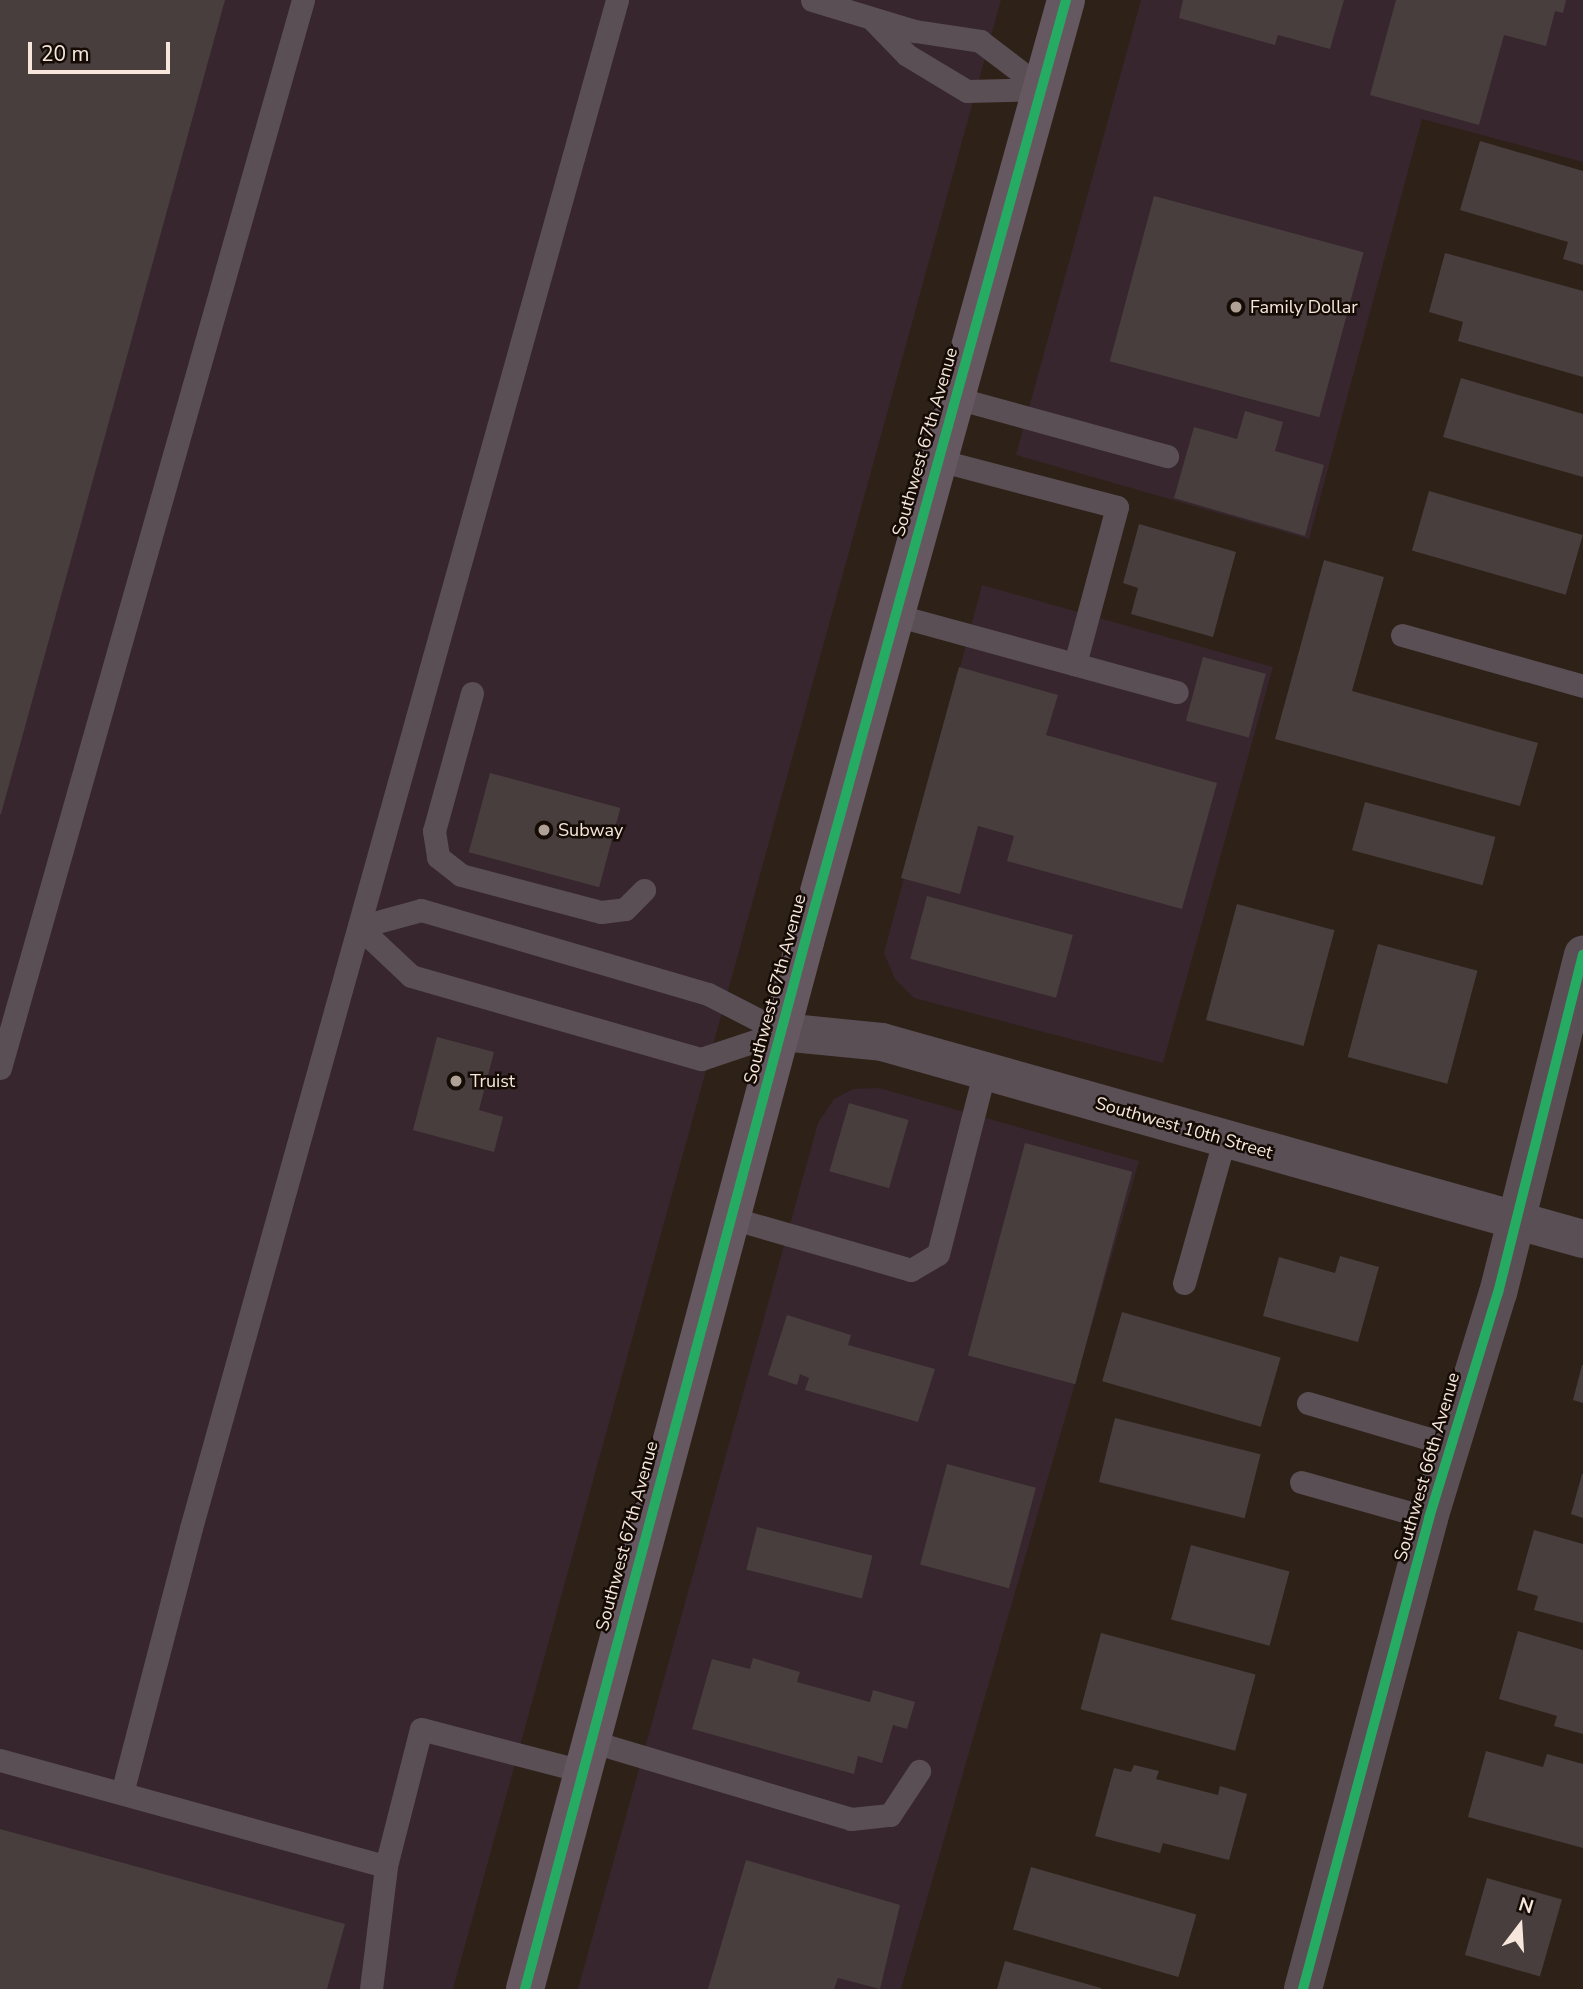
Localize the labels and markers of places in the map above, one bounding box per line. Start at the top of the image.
place label: Family Dollar [1250,296,1358,318]
marker: Family Dollar [1228,299,1244,315]
place label: Subway [558,819,623,841]
marker: Subway [536,822,552,838]
place label: Truist [470,1070,515,1092]
marker: Truist [448,1073,464,1089]

